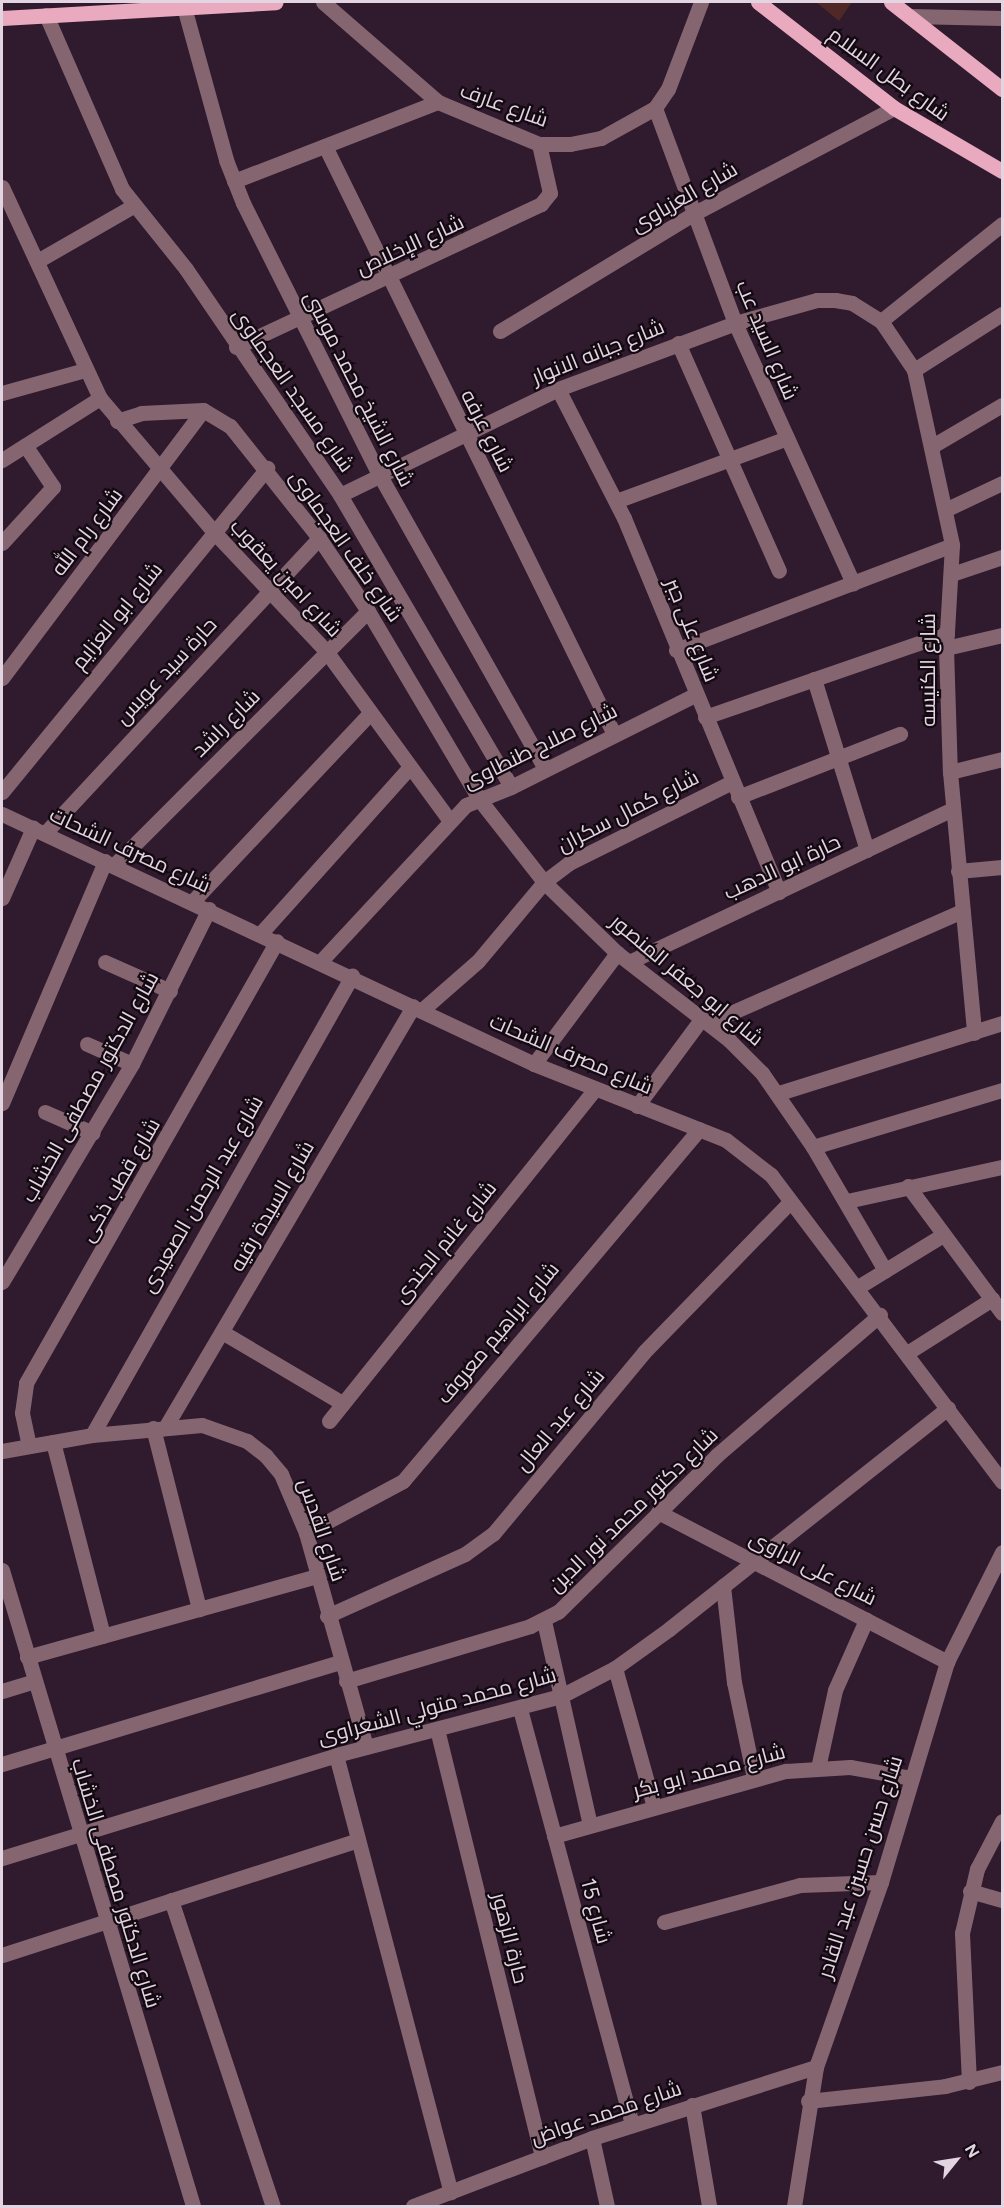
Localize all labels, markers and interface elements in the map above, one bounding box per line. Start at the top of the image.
street label: شارع بطل السلام [823,22,955,126]
street label: شارع عارف [457,77,551,133]
street label: شارع العزباوى [626,156,742,238]
street label: شارع الإخلاص [352,209,468,281]
street label: شارع السيد عب [730,276,804,404]
street label: شارع الشيخ محمد موسى [299,287,419,491]
street label: شارع مسجد العجماوى [227,303,359,477]
street label: شارع جبانه الانوار [528,314,668,390]
street label: شارع عرفه [455,385,519,477]
street label: شارع خلف العجماوى [284,465,408,627]
street label: شارع رام الله [46,483,128,581]
street label: شارع امين يعقوب [225,514,347,642]
street label: شارع ابو العزايم [66,557,168,675]
street label: شارع على جبر [660,574,724,686]
street label: حارة سيد عويس [110,612,222,730]
street label: شارع الكنيسه [915,613,941,727]
street label: شارع راشد [187,684,265,762]
street label: شارع صلاح طنطاوى [459,698,621,794]
street label: شارع كمال سكران [553,764,703,858]
street label: شارع مصرف الشحات [46,802,214,898]
street label: حارة ابو الدهب [720,829,844,905]
street label: شارع ابو جعفر المنصور [605,909,769,1051]
street label: شارع الدكتور مصطفى الخشاب [16,967,164,1207]
street label: شارع مصرف الشحات [486,1008,656,1100]
street label: شارع عبد الرحمن الصعيدى [135,1091,269,1297]
street label: شارع قطب ذكى [74,1114,166,1246]
street label: شارع السيدة رقيه [224,1136,320,1276]
street label: شارع غانم الجندى [388,1176,502,1308]
street label: شارع ابراهيم معروف [431,1257,565,1409]
street label: شارع عبد العال [510,1364,610,1476]
street label: شارع دكتور محمد نور الدين [543,1422,723,1598]
street label: شارع القدس [293,1475,351,1585]
street label: شارع على الراوى [745,1525,881,1611]
street label: شارع محمد متولي الشعراوى [315,1662,559,1750]
street label: شارع محمد ابو بكر [630,1739,788,1803]
street label: شارع حسن حسين عبد القادر [812,1753,908,1981]
street label: شارع الدكتور مصطفى الخشاب [66,1755,166,2011]
street label: شارع 15 [575,1876,617,1946]
street label: حارة الزهور [487,1890,533,1986]
street label: شارع محمد عواض [527,2075,685,2151]
north arrow [926,2130,986,2190]
text: N [961,2141,983,2161]

